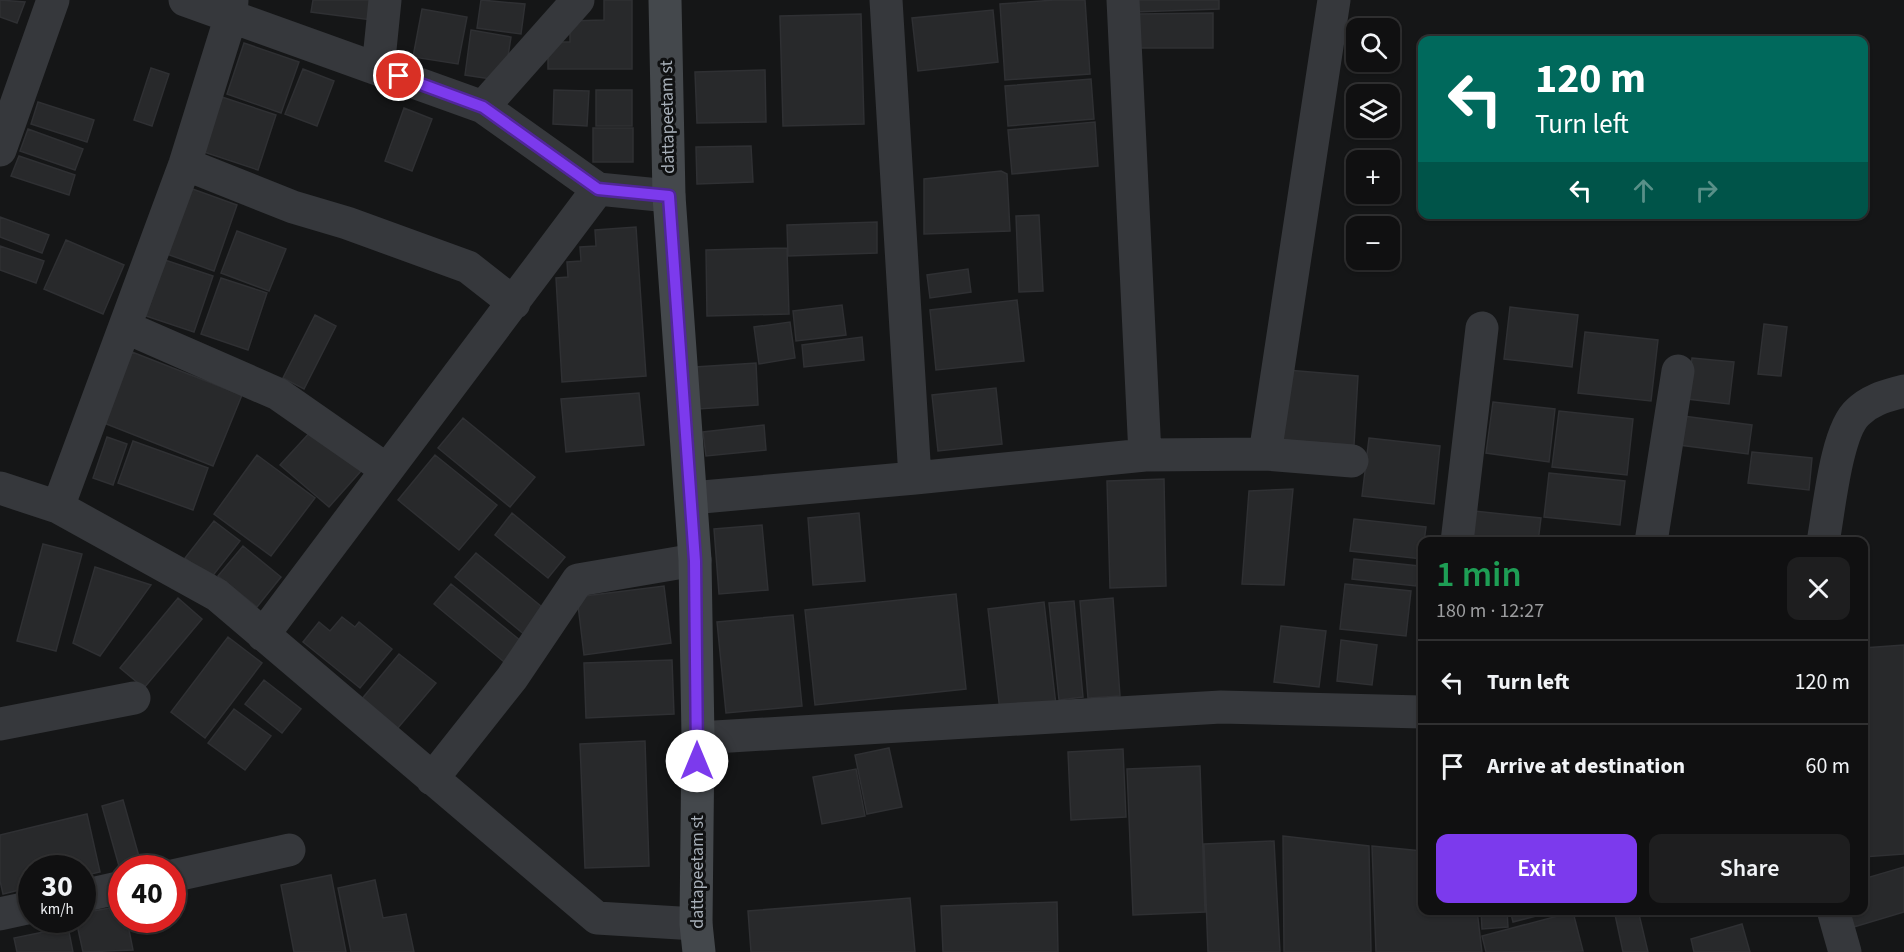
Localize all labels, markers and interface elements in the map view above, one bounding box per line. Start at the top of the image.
map controls [1346,18,1400,270]
button: search [1346,18,1400,72]
text: 120 m [1535,49,1646,109]
pin [373,50,424,101]
icon: arrive [382,59,415,92]
street label: dattapeetam st [654,60,681,174]
icon: left [1436,60,1514,138]
button: layers [1346,84,1400,138]
text: Turn left [1535,105,1629,144]
button: + [1346,150,1400,204]
icon: left [1564,174,1597,207]
icon: ahead [1627,174,1660,207]
icon: right [1690,174,1723,207]
button: − [1346,216,1400,270]
text: 1 min [1436,549,1522,600]
button: close [1787,557,1850,620]
text: 180 m · 12:27 [1436,597,1544,625]
icon: left [1436,666,1469,699]
text: Turn left [1487,666,1569,698]
text: 120 m [1795,666,1850,698]
position arrow [665,729,729,793]
icon: arrive [1436,750,1469,783]
text: Arrive at destination [1487,750,1685,782]
text: 60 m [1805,750,1850,782]
street label: dattapeetam st [685,815,710,929]
button: Exit [1436,834,1637,903]
button: Share [1649,834,1850,903]
speed limit sign: 40 [108,855,186,933]
text: 30 [41,865,73,908]
text: km/h [40,899,74,920]

